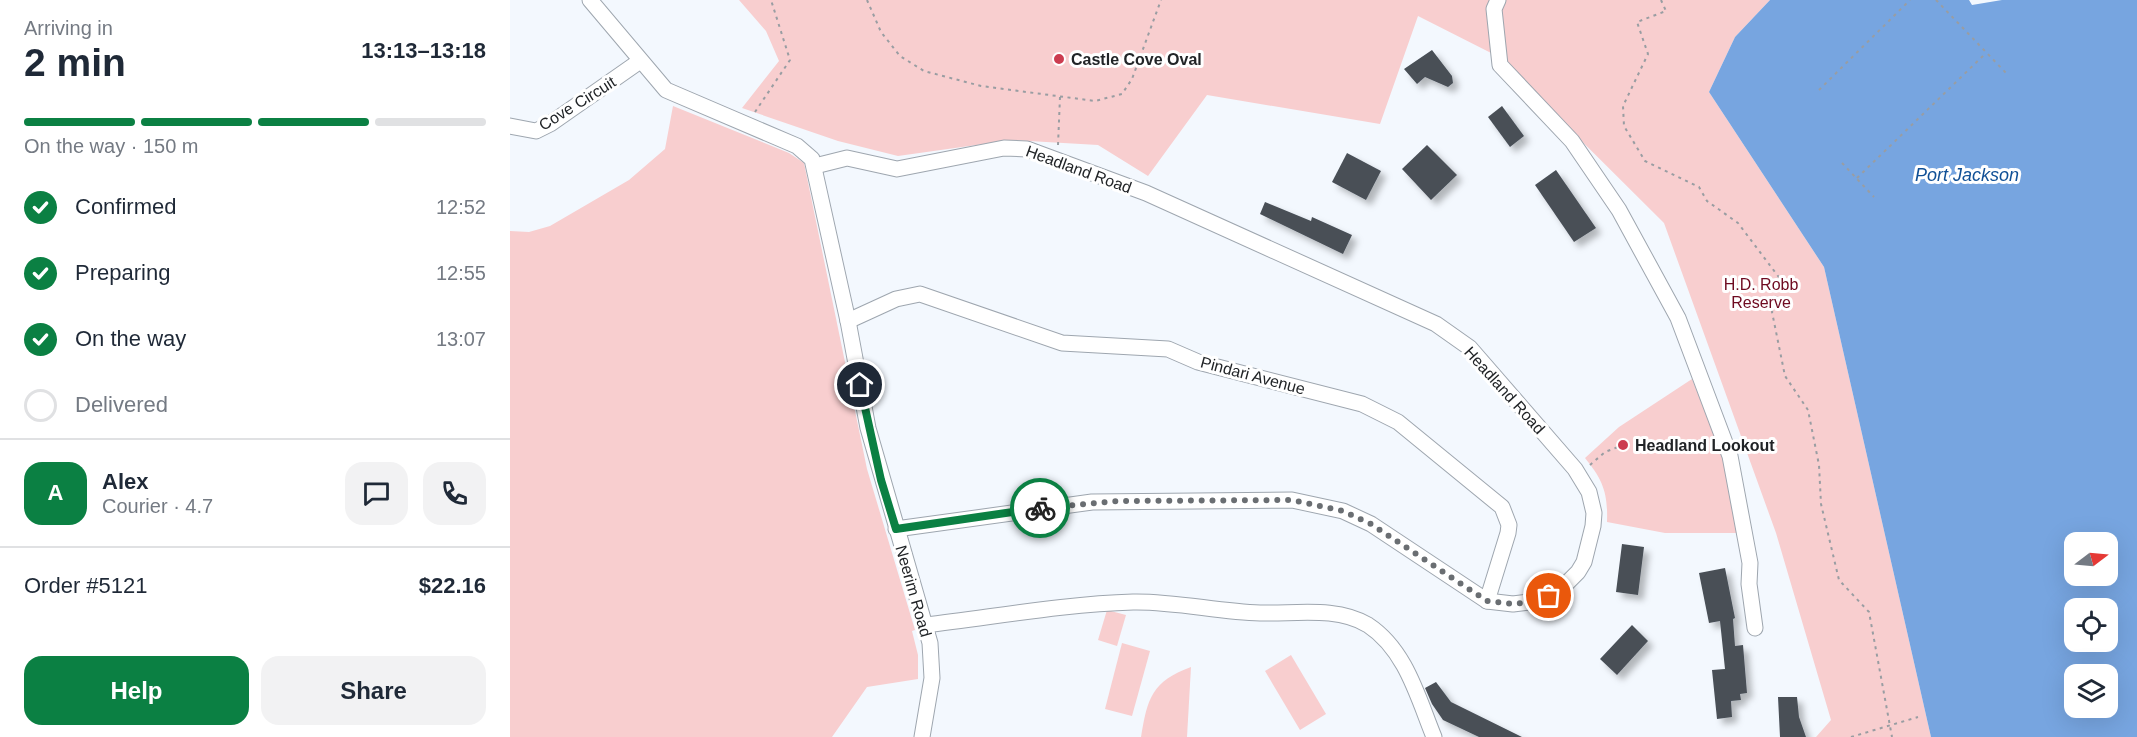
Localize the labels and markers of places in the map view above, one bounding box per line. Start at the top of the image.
place label: Castle Cove Oval [1071,51,1202,68]
marker: Castle Cove Oval [1052,52,1066,66]
pin [834,359,885,410]
place label: Headland Lookout [1635,437,1775,454]
marker: Headland Lookout [1616,438,1630,452]
pin [1523,570,1574,621]

